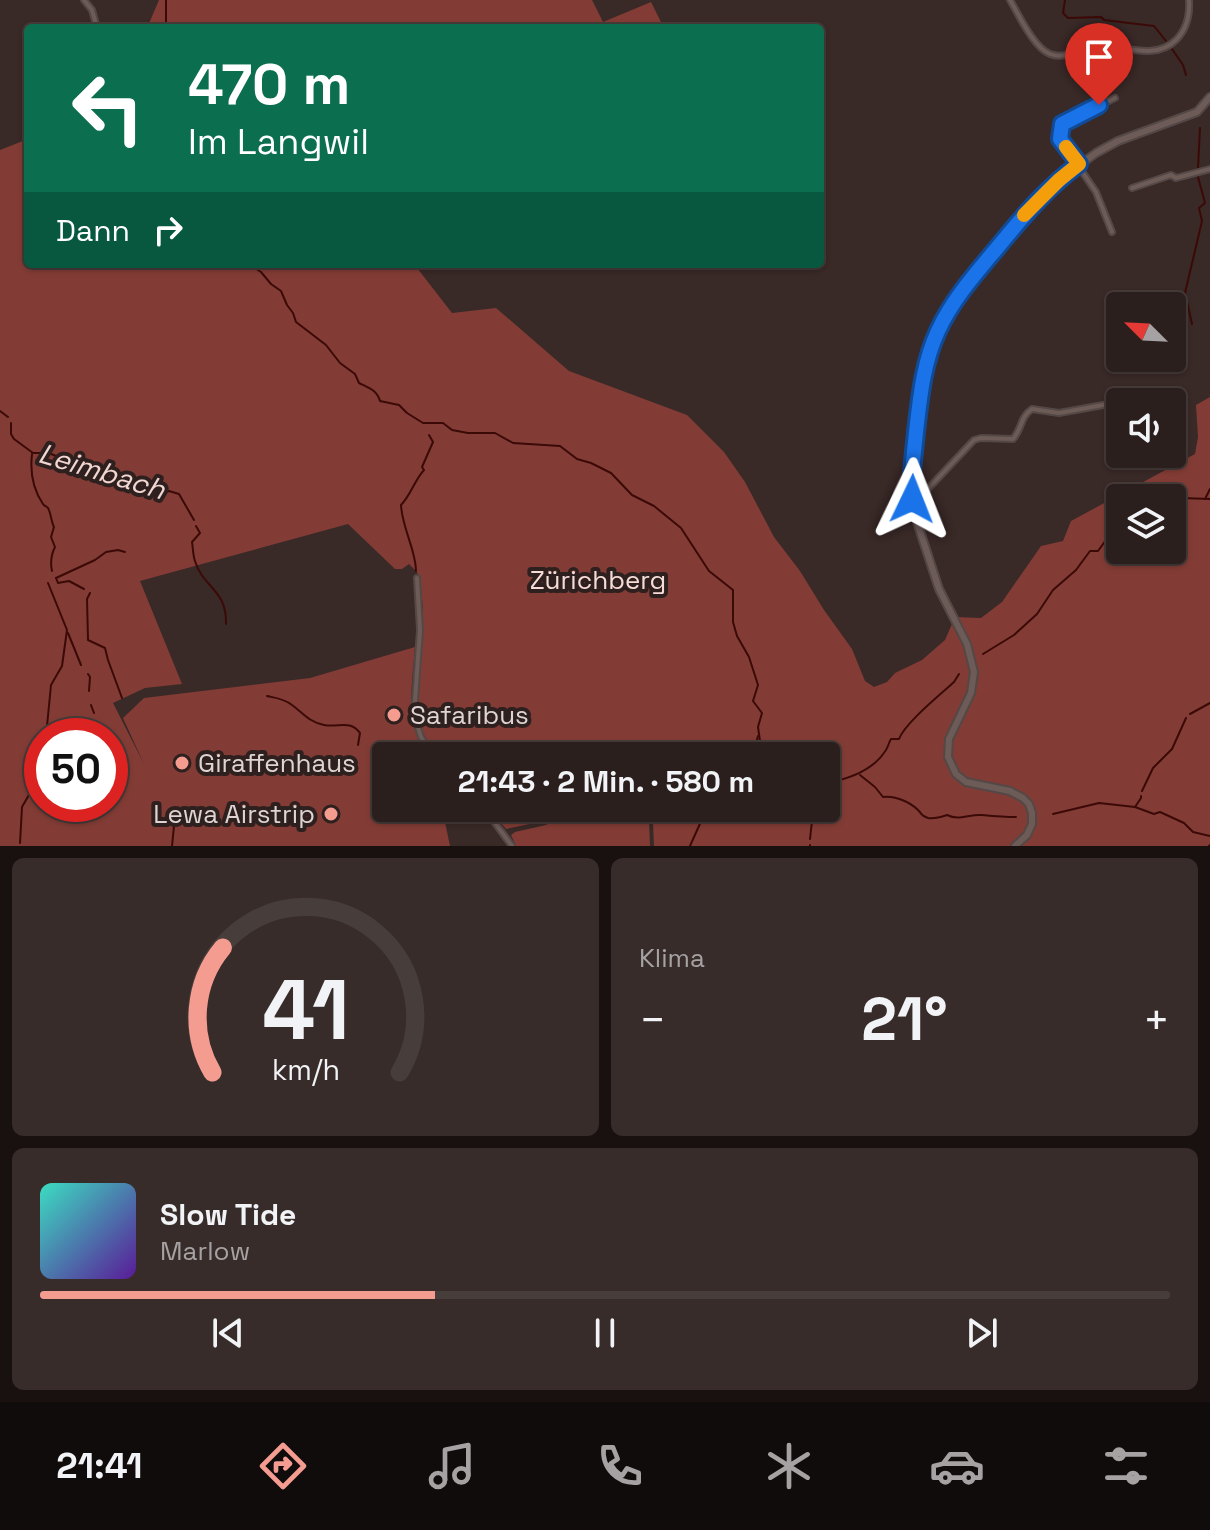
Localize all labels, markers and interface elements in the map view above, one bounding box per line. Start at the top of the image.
pin [1065,23,1133,105]
icon: arrive [1077,35,1121,79]
text: 470 m [188,49,350,120]
icon: left [56,56,160,160]
text: Im Langwil [188,119,369,165]
icon: right [146,208,190,252]
text: Dann [56,211,130,250]
north arrow [1106,292,1186,372]
map controls [1106,292,1186,564]
button: sound [1106,388,1186,468]
water label: Leimbach [34,435,170,508]
position arrow [870,457,954,541]
button: layers [1106,484,1186,564]
park label: Zürichberg [530,563,666,597]
place label: Safaribus [410,698,529,732]
marker: Safaribus [385,706,403,724]
speed limit sign: 50 [24,718,128,822]
place label: Giraffenhaus [198,746,356,780]
marker: Giraffenhaus [173,754,191,772]
text: 21:43 · 2 Min. · 580 m [458,762,754,801]
place label: Lewa Airstrip [153,797,315,831]
marker: Lewa Airstrip [322,805,340,823]
text: Klima [639,941,705,975]
text: 41 [262,957,349,1063]
text: 21° [861,981,948,1058]
text: − [639,992,666,1048]
text: + [1143,992,1170,1048]
text: km/h [271,1052,340,1088]
text: Slow Tide [160,1195,296,1234]
text: Marlow [160,1234,250,1268]
icon: previous [206,1311,250,1355]
icon: pause [583,1311,627,1355]
icon: next [960,1311,1004,1355]
icon: directions [255,1438,311,1494]
icon: music [424,1438,480,1494]
icon: phone [592,1438,648,1494]
icon: climate [761,1438,817,1494]
icon: car [929,1438,985,1494]
icon: filters [1098,1438,1154,1494]
text: 21:41 [56,1443,142,1489]

